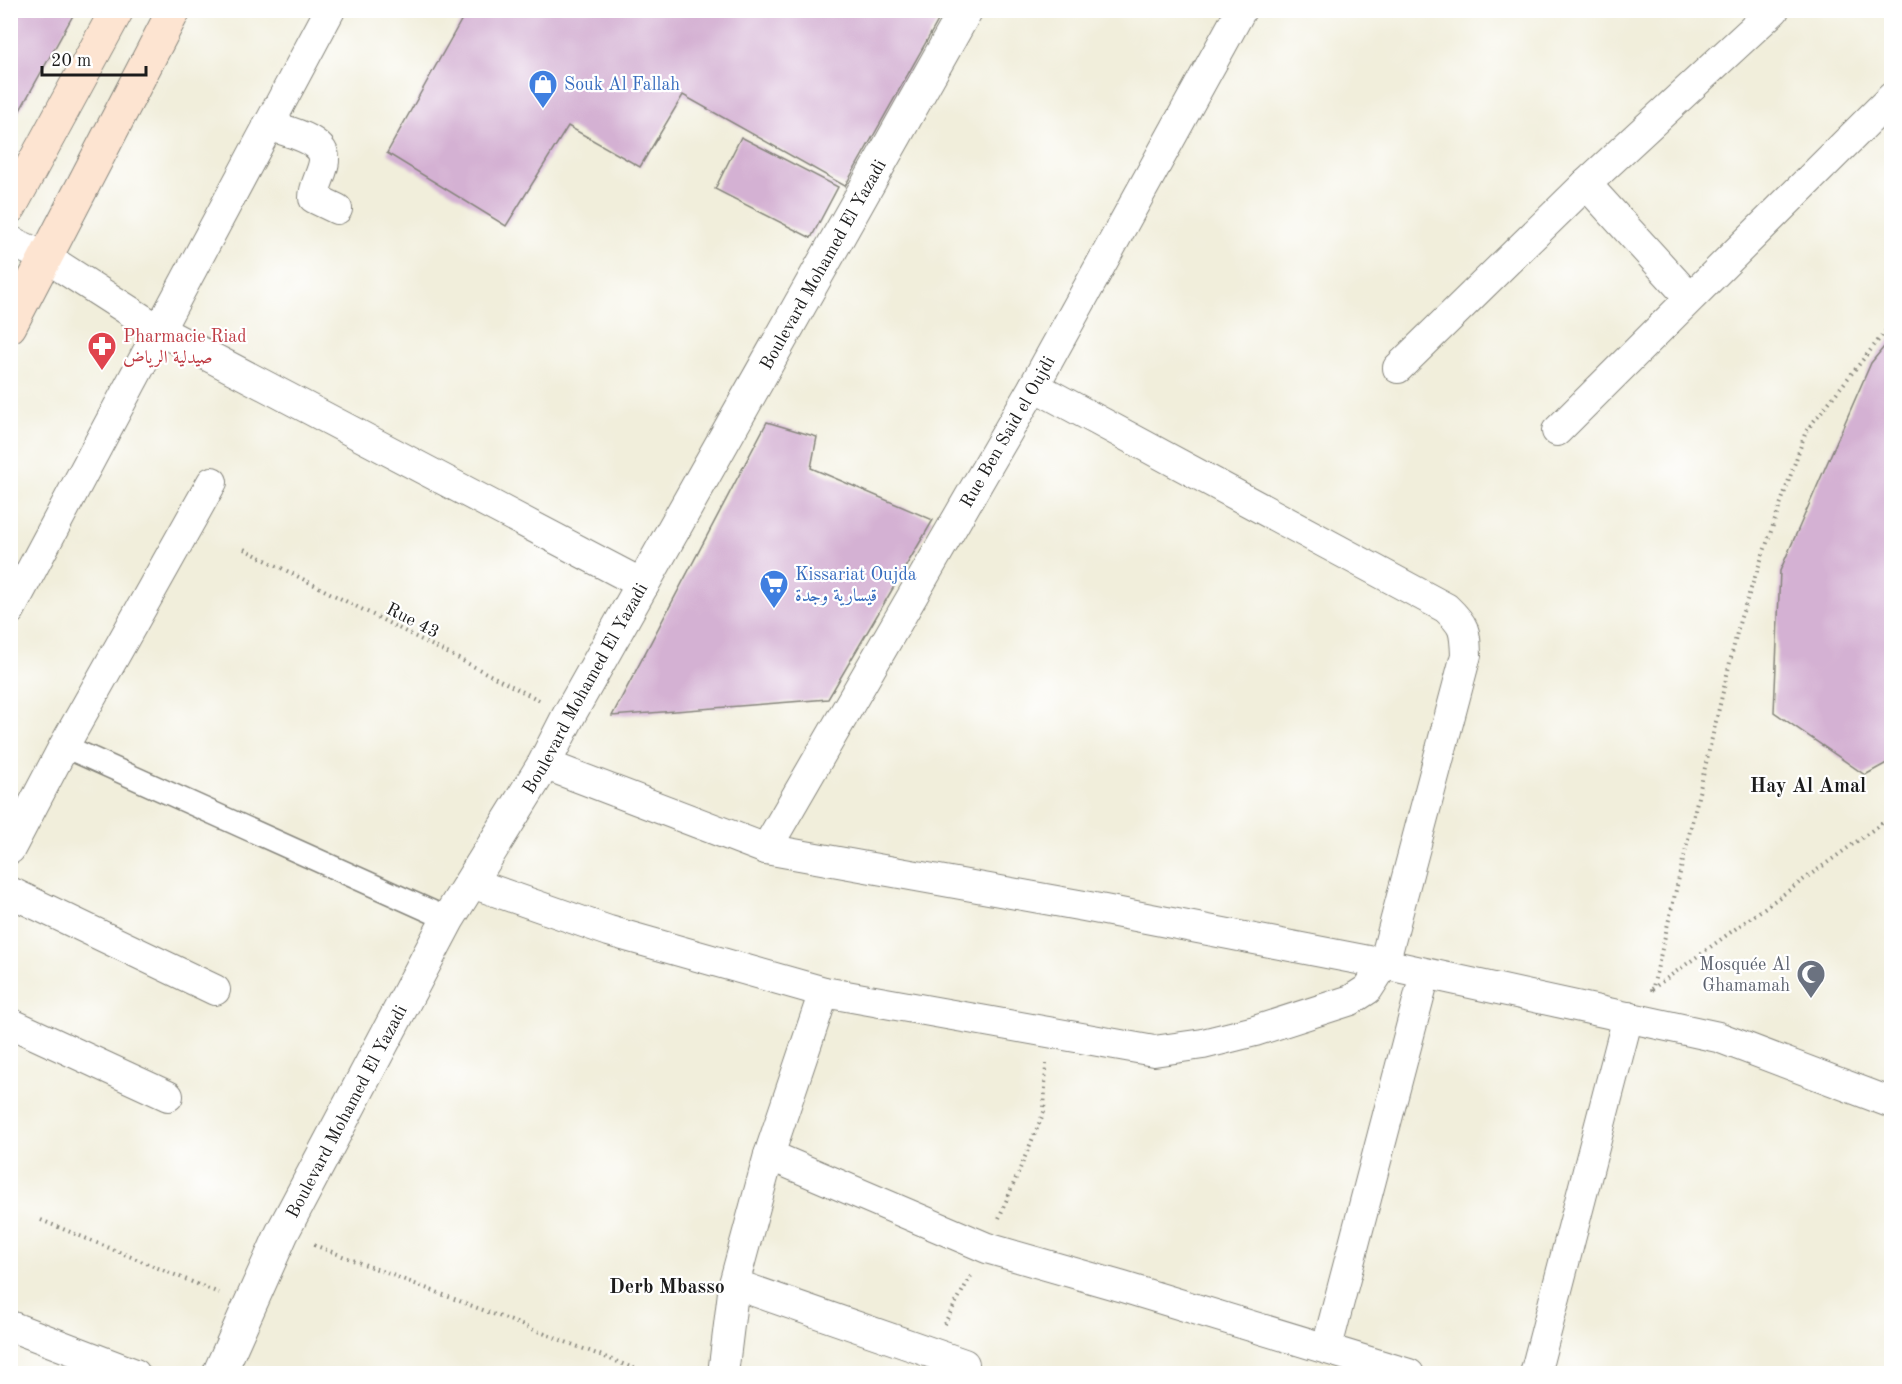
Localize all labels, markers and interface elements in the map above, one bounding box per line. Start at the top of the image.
scale bar [42,39,146,77]
text: 20 m [51,52,91,70]
shop icon: Souk Al Fallah [527,68,559,110]
place label: Souk Al Fallah [564,76,680,94]
street label: Boulevard Mohamed El Yazadi [757,157,890,373]
place label: Pharmacie Riad صيدلية الرياض [123,328,247,368]
pharmacy icon: Pharmacie Riad صيدلية الرياض [86,330,118,372]
street label: Rue Ben Said el Oujdi [958,353,1059,511]
place label: Kissariat Oujda قيسارية وجدة [795,566,917,606]
supermarket icon: Kissariat Oujda قيسارية وجدة [758,568,790,610]
street label: Boulevard Mohamed El Yazadi [520,580,651,797]
street label: Rue 43 [383,600,442,642]
district label: Hay Al Amal [1750,777,1866,797]
place label: Mosquée Al Ghamamah [1699,956,1790,995]
mosque icon: Mosquée Al Ghamamah [1795,958,1827,1000]
street label: Boulevard Mohamed El Yazadi [284,1002,411,1221]
district label: Derb Mbasso [609,1278,725,1298]

